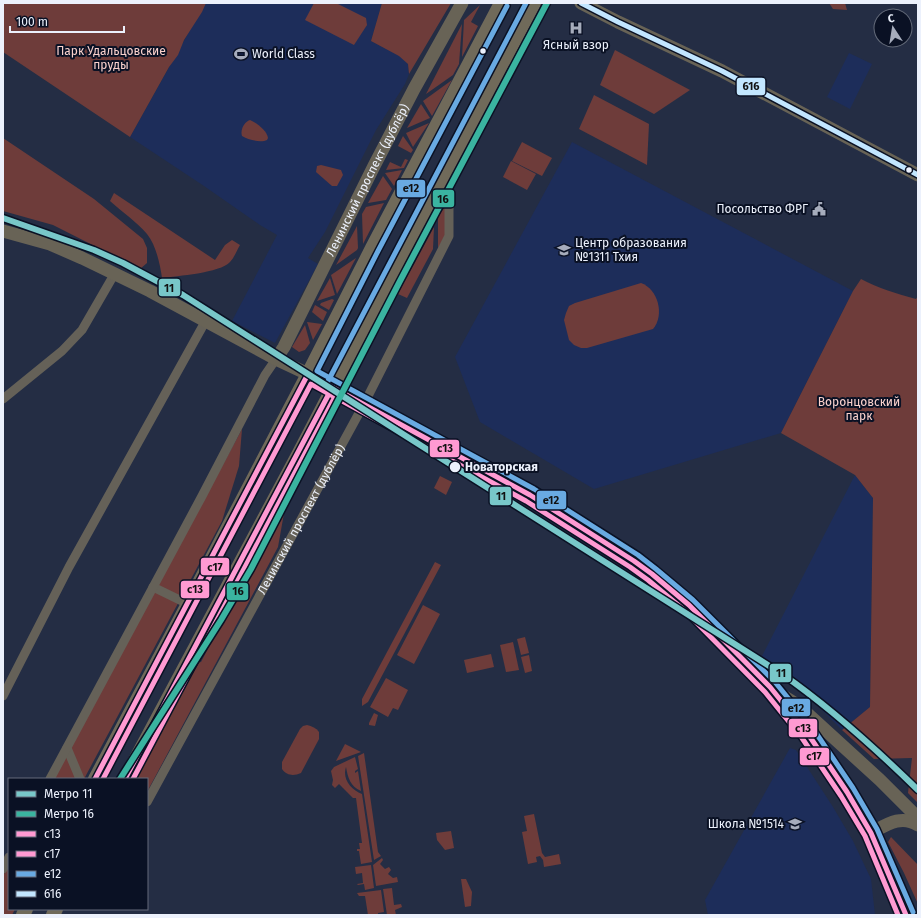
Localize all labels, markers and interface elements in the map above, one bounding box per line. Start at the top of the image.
scale bar [10,8,124,34]
north arrow [873,8,913,48]
text: С [887,12,896,26]
text: 100 m [16,15,48,29]
hospital icon: Ясный взор [568,20,584,36]
place label: Ясный взор [543,38,609,52]
park label: Парк Удальцовские пруды [56,44,166,72]
sports icon: World Class [233,46,249,62]
unlabelled marker [478,46,488,56]
place label: World Class [252,47,315,61]
line badge: 616 [736,77,766,96]
text: 616 [743,80,759,93]
street label: Ленинский проспект (дублёр) [323,102,412,259]
unlabelled marker [904,165,914,175]
line badge: е12 [396,179,426,198]
text: е12 [403,182,419,195]
line badge: 16 [432,189,455,208]
text: 16 [437,193,449,206]
public building icon: Посольство ФРГ [811,201,827,217]
place label: Посольство ФРГ [716,202,808,216]
place label: Центр образования №1311 Тхия [575,236,687,264]
school or university icon: Центр образования №1311 Тхия [556,242,572,258]
line badge: 11 [158,278,181,297]
text: 11 [164,282,174,295]
park label: Воронцовский парк [818,395,900,423]
line badge: с13 [429,439,460,458]
street label: Ленинский проспект (дублёр) [255,442,348,597]
text: с13 [437,442,453,455]
marker: Новаторская [448,460,462,474]
place label: Новаторская [465,460,538,474]
line badge: 11 [489,486,512,506]
text: 11 [496,490,506,503]
line badge: е12 [536,490,567,510]
text: е12 [543,494,559,507]
line badge: с17 [200,557,230,576]
text: с17 [207,561,223,574]
line badge: с13 [180,580,210,599]
line badge: 16 [226,582,249,601]
text: с13 [187,583,203,596]
text: 16 [232,585,244,598]
line badge: 11 [769,663,792,683]
text: 11 [776,667,786,680]
line badge: е12 [781,698,811,717]
text: е12 [788,702,804,715]
line badge: с13 [788,718,818,738]
text: с13 [795,722,811,735]
line badge: с17 [799,747,830,766]
text: с17 [806,750,822,763]
legend [8,778,148,910]
text: Метро 11 [44,787,93,801]
text: Метро 16 [44,807,94,821]
school or university icon: Школа №1514 [787,816,803,832]
place label: Школа №1514 [708,817,785,831]
text: с13 [44,827,61,841]
text: с17 [44,847,60,861]
text: е12 [44,867,61,881]
text: 616 [44,887,61,901]

